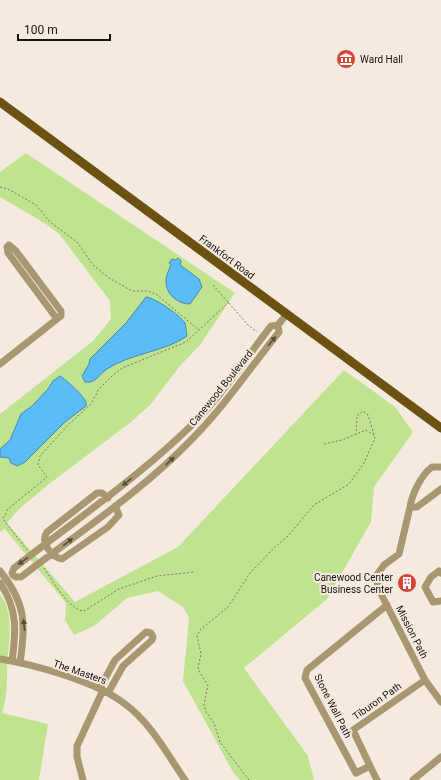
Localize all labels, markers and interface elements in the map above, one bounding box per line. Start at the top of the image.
scale bar [18,16,110,42]
text: 100 m [24,23,58,37]
museum icon: Ward Hall [335,48,357,70]
place label: Ward Hall [360,54,403,65]
street label: Frankfort Road [197,233,257,281]
one-way arrow [268,335,277,346]
street label: Canewood Boulevard [187,348,255,428]
one-way arrow [165,456,175,466]
one-way arrow [122,478,133,487]
one-way arrow [63,538,73,546]
one-way arrow [18,557,29,565]
place label: Canewood Center Business Center [314,572,394,595]
building icon: Canewood Center Business Center [396,572,418,594]
street label: Mission Path [394,604,430,660]
one-way arrow [21,619,27,631]
street label: The Masters [52,658,108,686]
street label: Stone Wall Path [312,672,354,740]
street label: Tiburon Path [350,680,404,722]

